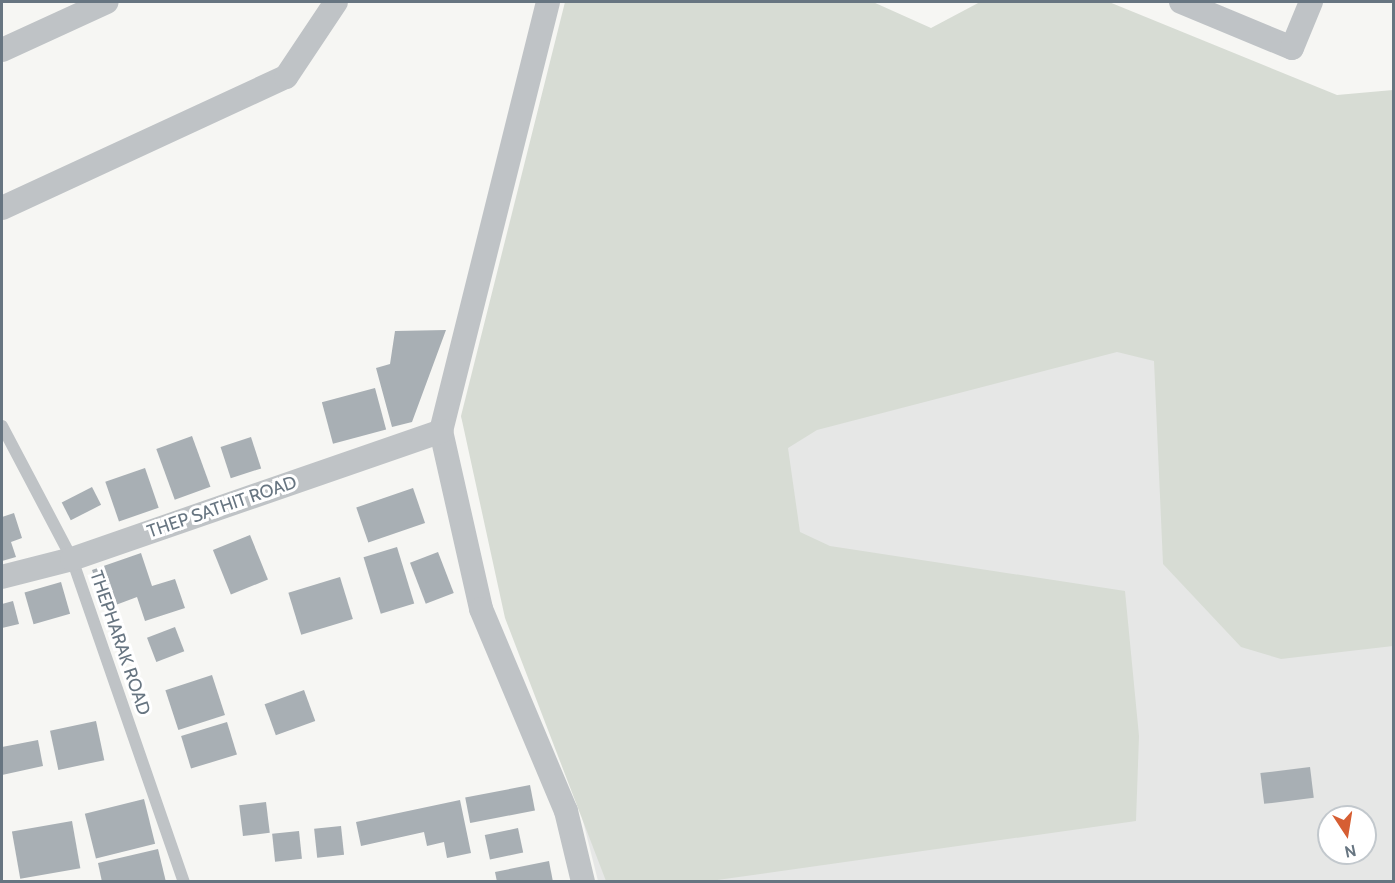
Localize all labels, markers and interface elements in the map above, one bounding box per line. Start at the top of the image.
street label: THEP SATHIT ROAD [145,471,299,543]
street label: THEPHARAK ROAD [85,568,155,718]
north arrow [1317,805,1377,865]
text: N [1343,841,1358,862]

